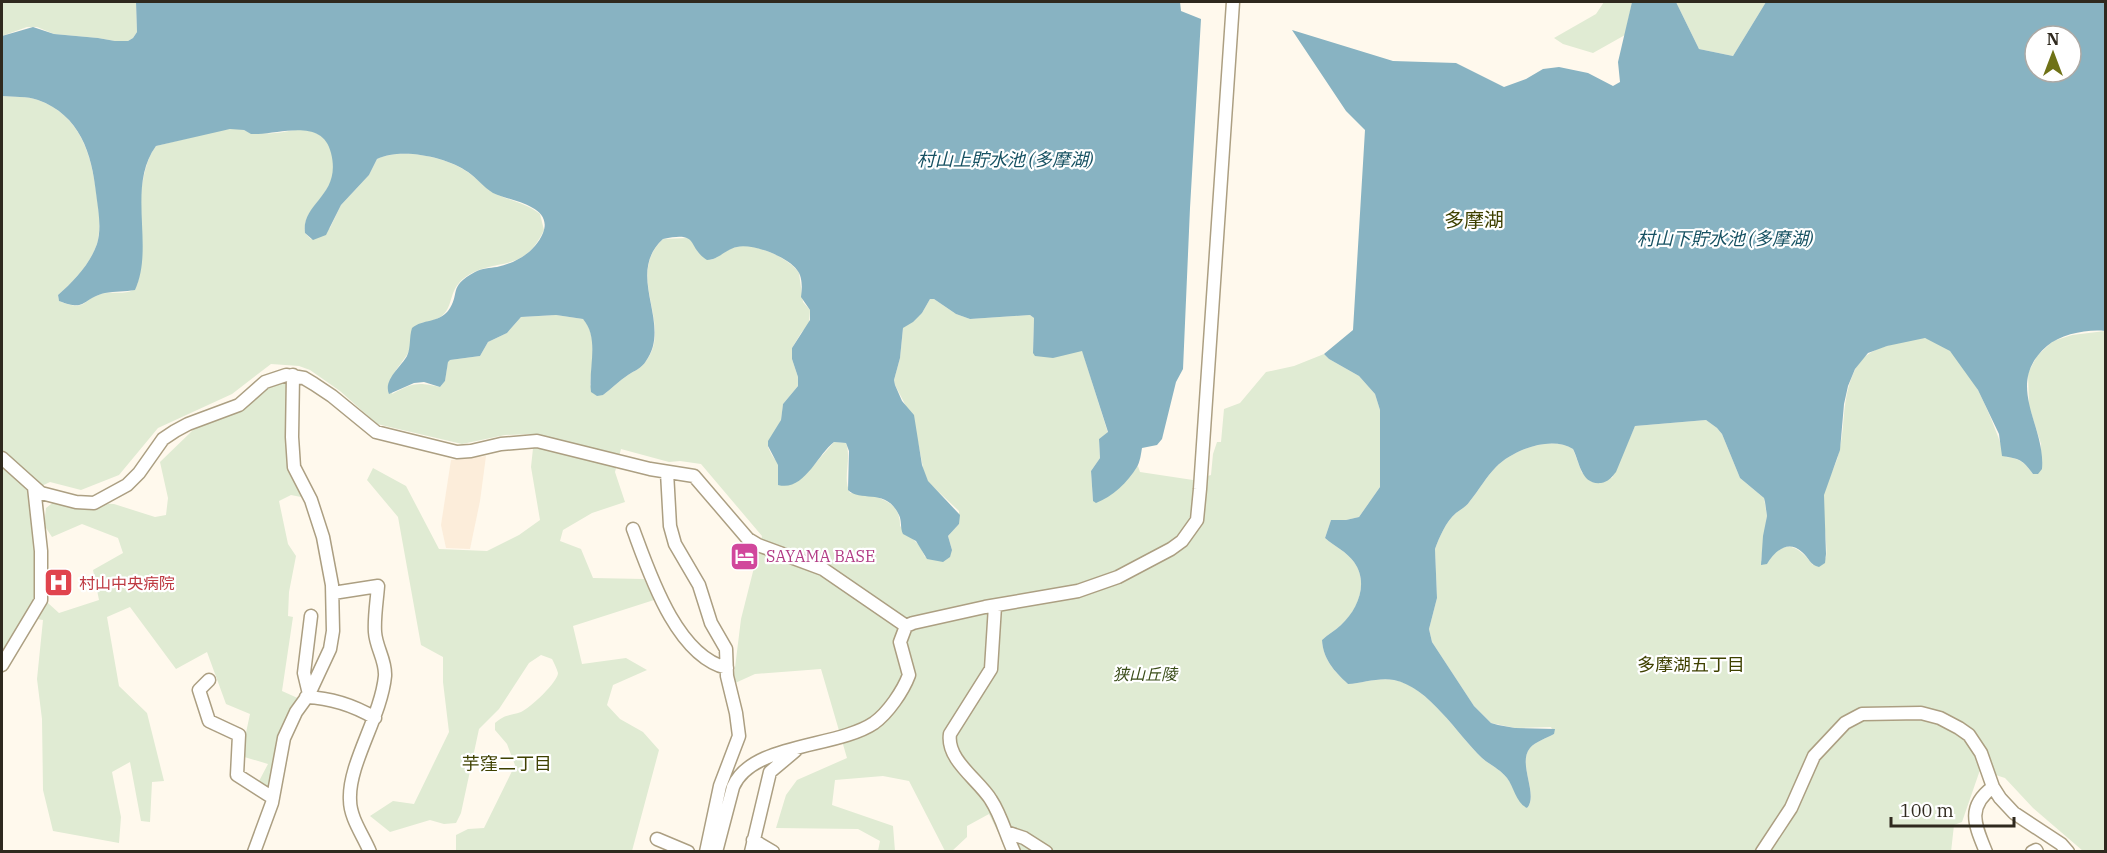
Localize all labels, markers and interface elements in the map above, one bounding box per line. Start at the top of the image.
north arrow [2023,24,2083,84]
text: N [2047,29,2059,49]
water label: 村山上貯水池 (多摩湖) [917,148,1093,171]
district label: 多摩湖 [1444,206,1504,233]
water label: 村山下貯水池 (多摩湖) [1637,227,1813,250]
hotel icon: SAYAMA BASE [729,540,761,572]
place label: SAYAMA BASE [766,546,875,566]
hospital icon: 村山中央病院 [42,567,74,599]
place label: 村山中央病院 [79,573,175,593]
district label: 多摩湖五丁目 [1637,653,1745,676]
park label: 狭山丘陵 [1113,664,1179,684]
district label: 芋窪二丁目 [462,752,552,775]
scale bar [1891,790,2014,828]
text: 100 m [1900,799,1954,822]

